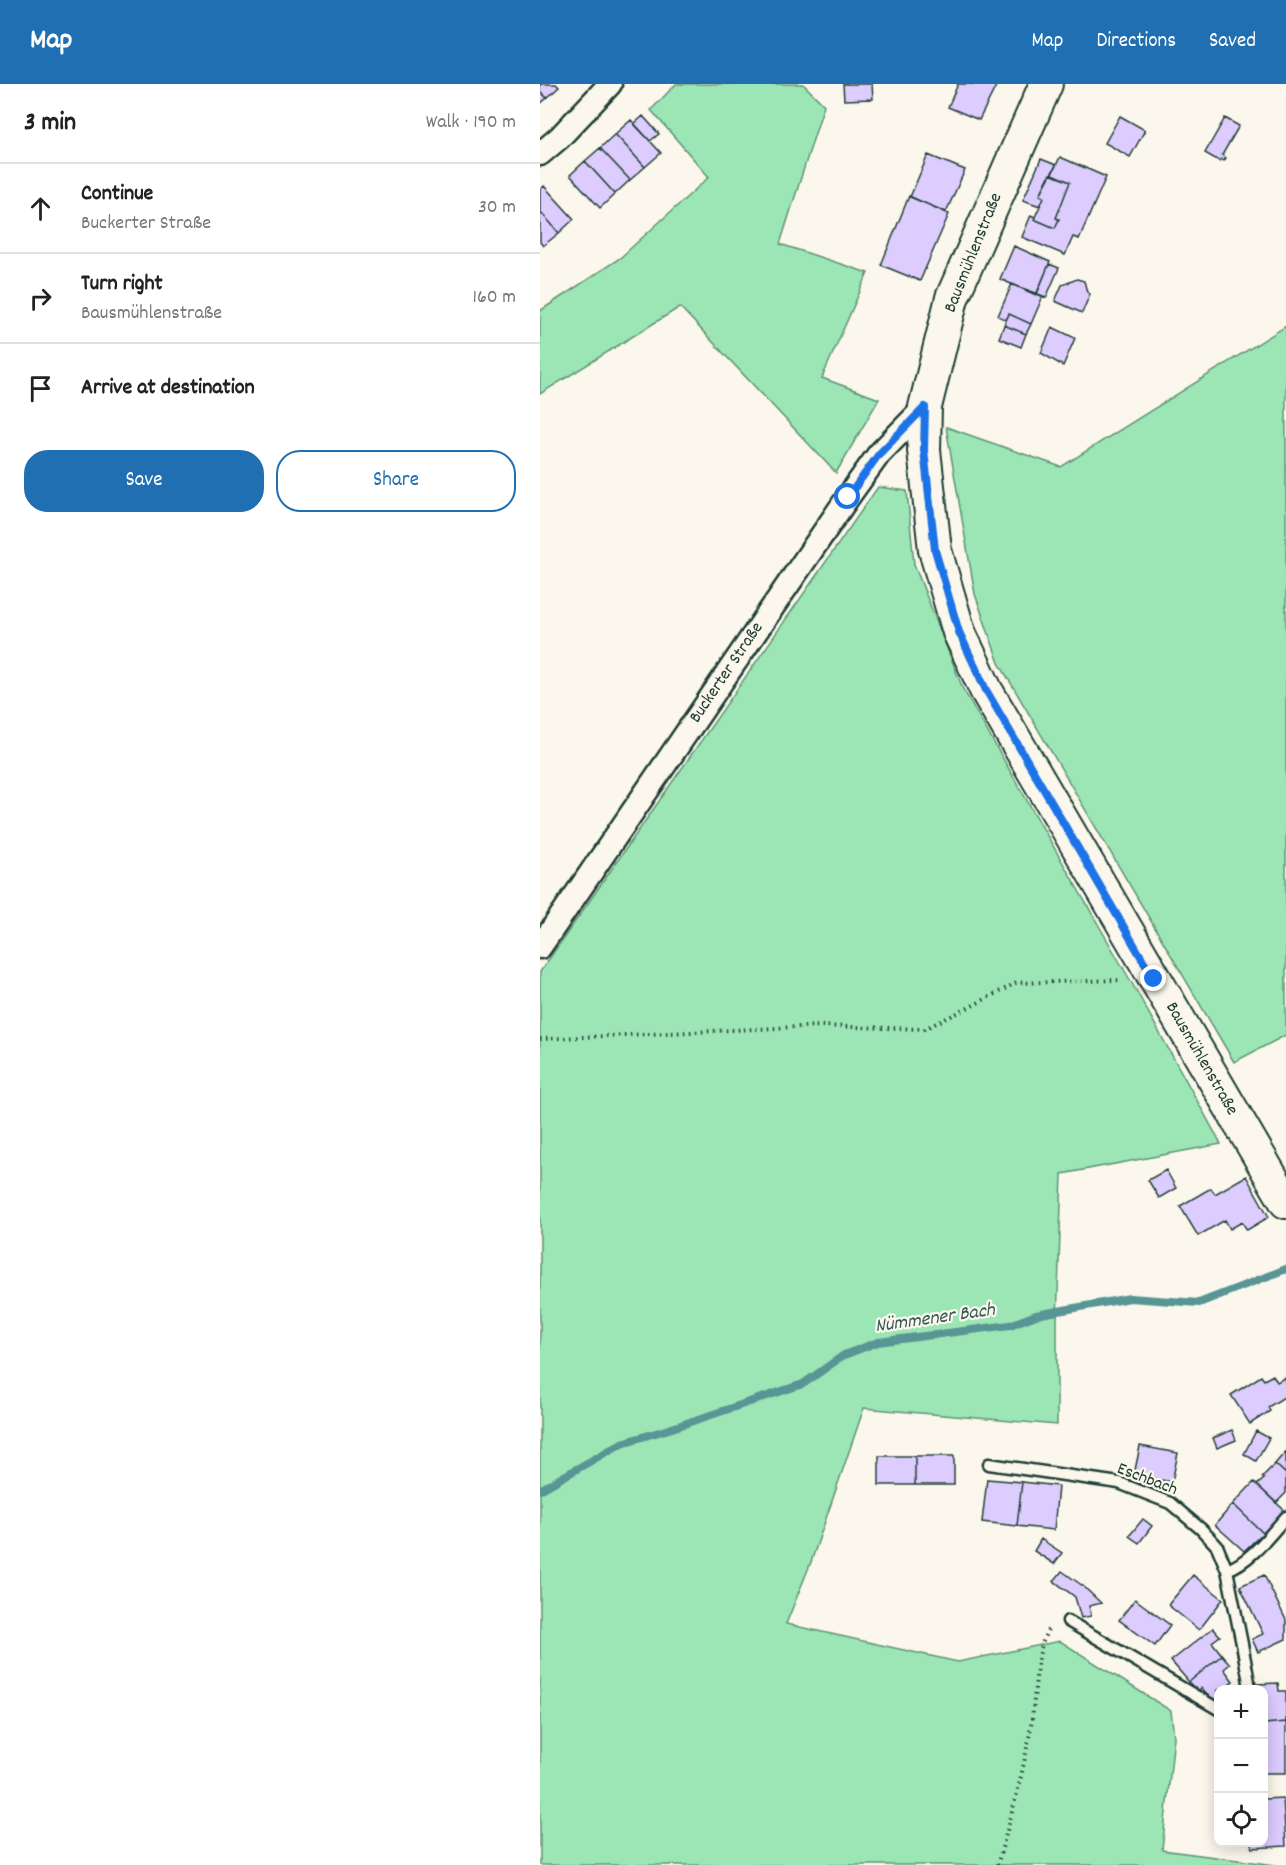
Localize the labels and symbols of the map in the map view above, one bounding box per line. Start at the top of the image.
street label: Bausmühlenstraße [939,189,1009,317]
route start [834,483,860,509]
street label: Buckerter Straße [684,617,770,729]
route end [1140,965,1166,991]
street label: Bausmühlenstraße [1158,998,1244,1120]
water label: Nümmener Bach [873,1297,998,1341]
street label: Eschbach [1113,1457,1181,1503]

